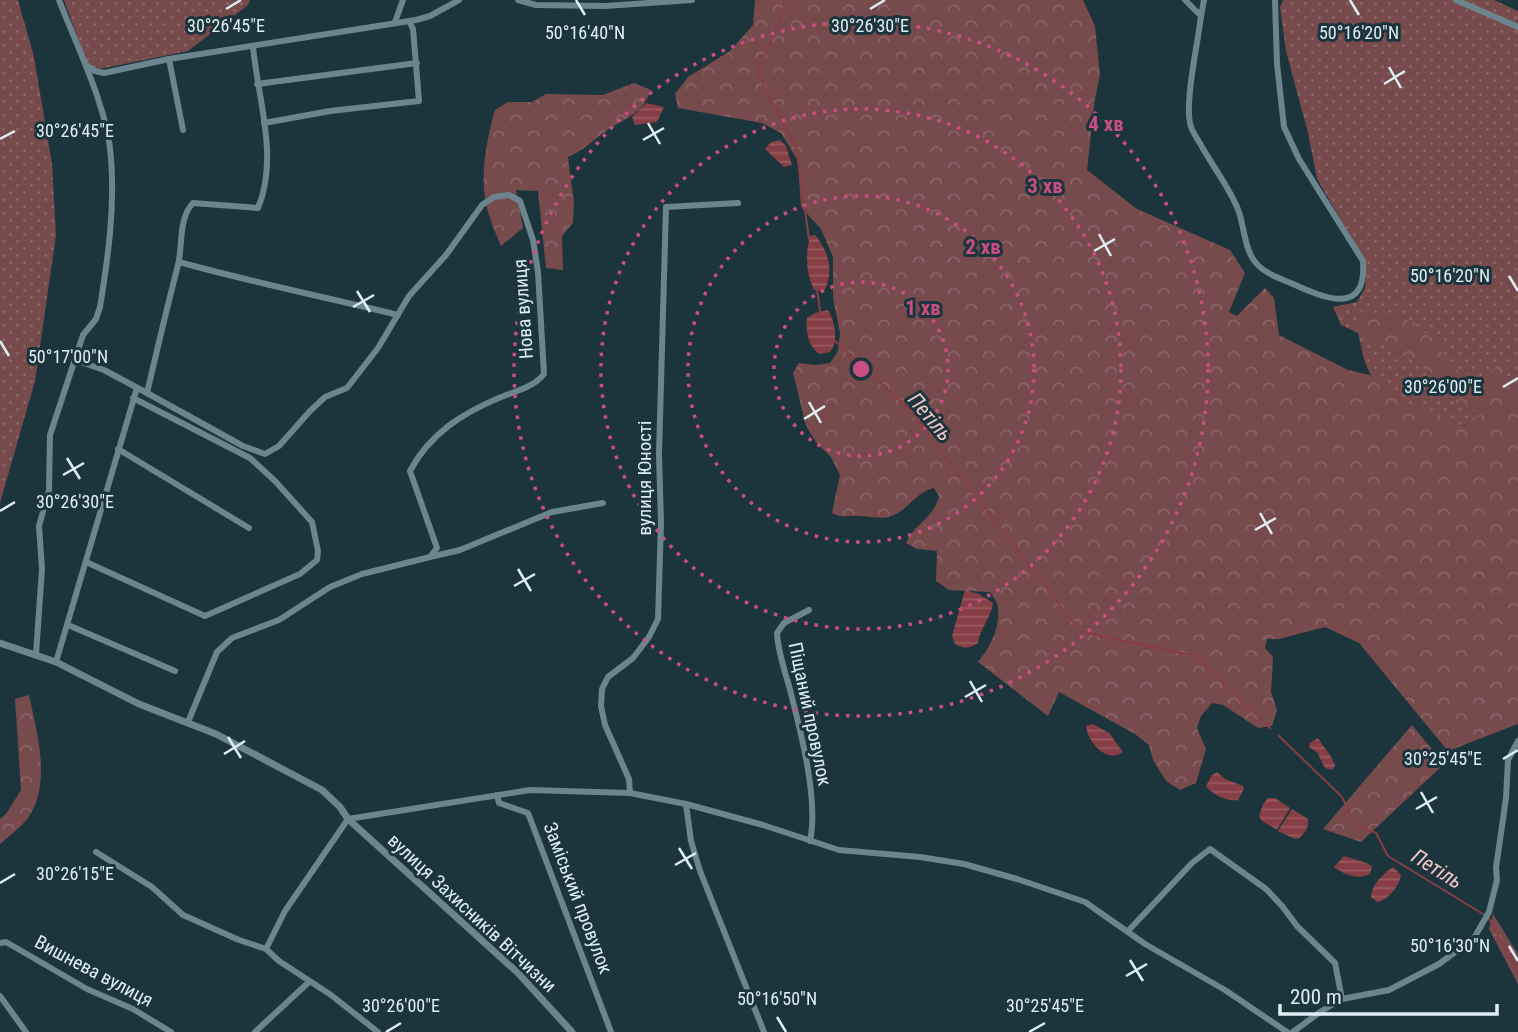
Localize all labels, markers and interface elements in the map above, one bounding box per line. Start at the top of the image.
text: 30°26'45"E [187,15,265,36]
text: 30°26'30"E [831,15,909,36]
text: 50°16'40"N [545,22,625,43]
text: 50°16'20"N [1319,22,1399,43]
text: 4 хв [1088,112,1124,136]
text: 30°26'45"E [36,120,114,141]
text: 3 хв [1027,174,1063,198]
text: 2 хв [965,235,1001,259]
street label: Нова вулиця [508,258,538,360]
text: 50°16'20"N [1410,265,1490,286]
text: 1 хв [905,296,941,320]
text: 50°17'00"N [28,346,108,367]
centre of rings [849,357,873,381]
text: 30°26'00"E [1404,376,1482,397]
water label: Петіль [903,388,957,446]
street label: вулиця Юності [633,421,656,535]
text: 30°26'30"E [36,491,114,512]
street label: Піщаний провулок [784,640,836,788]
text: 30°25'45"E [1404,748,1482,769]
street label: Заміський провулок [539,819,617,977]
street label: вулиця Захисників Вітчизни [383,829,561,997]
water label: Петіль [1407,844,1467,894]
text: 30°26'15"E [36,863,114,884]
street label: Вишнева вулиця [31,930,157,1012]
text: 50°16'30"N [1410,935,1490,956]
scale bar [1280,972,1497,1016]
text: 200 m [1290,985,1342,1009]
text: 50°16'50"N [737,988,817,1009]
text: 30°26'00"E [362,995,440,1016]
text: 30°25'45"E [1006,995,1084,1016]

